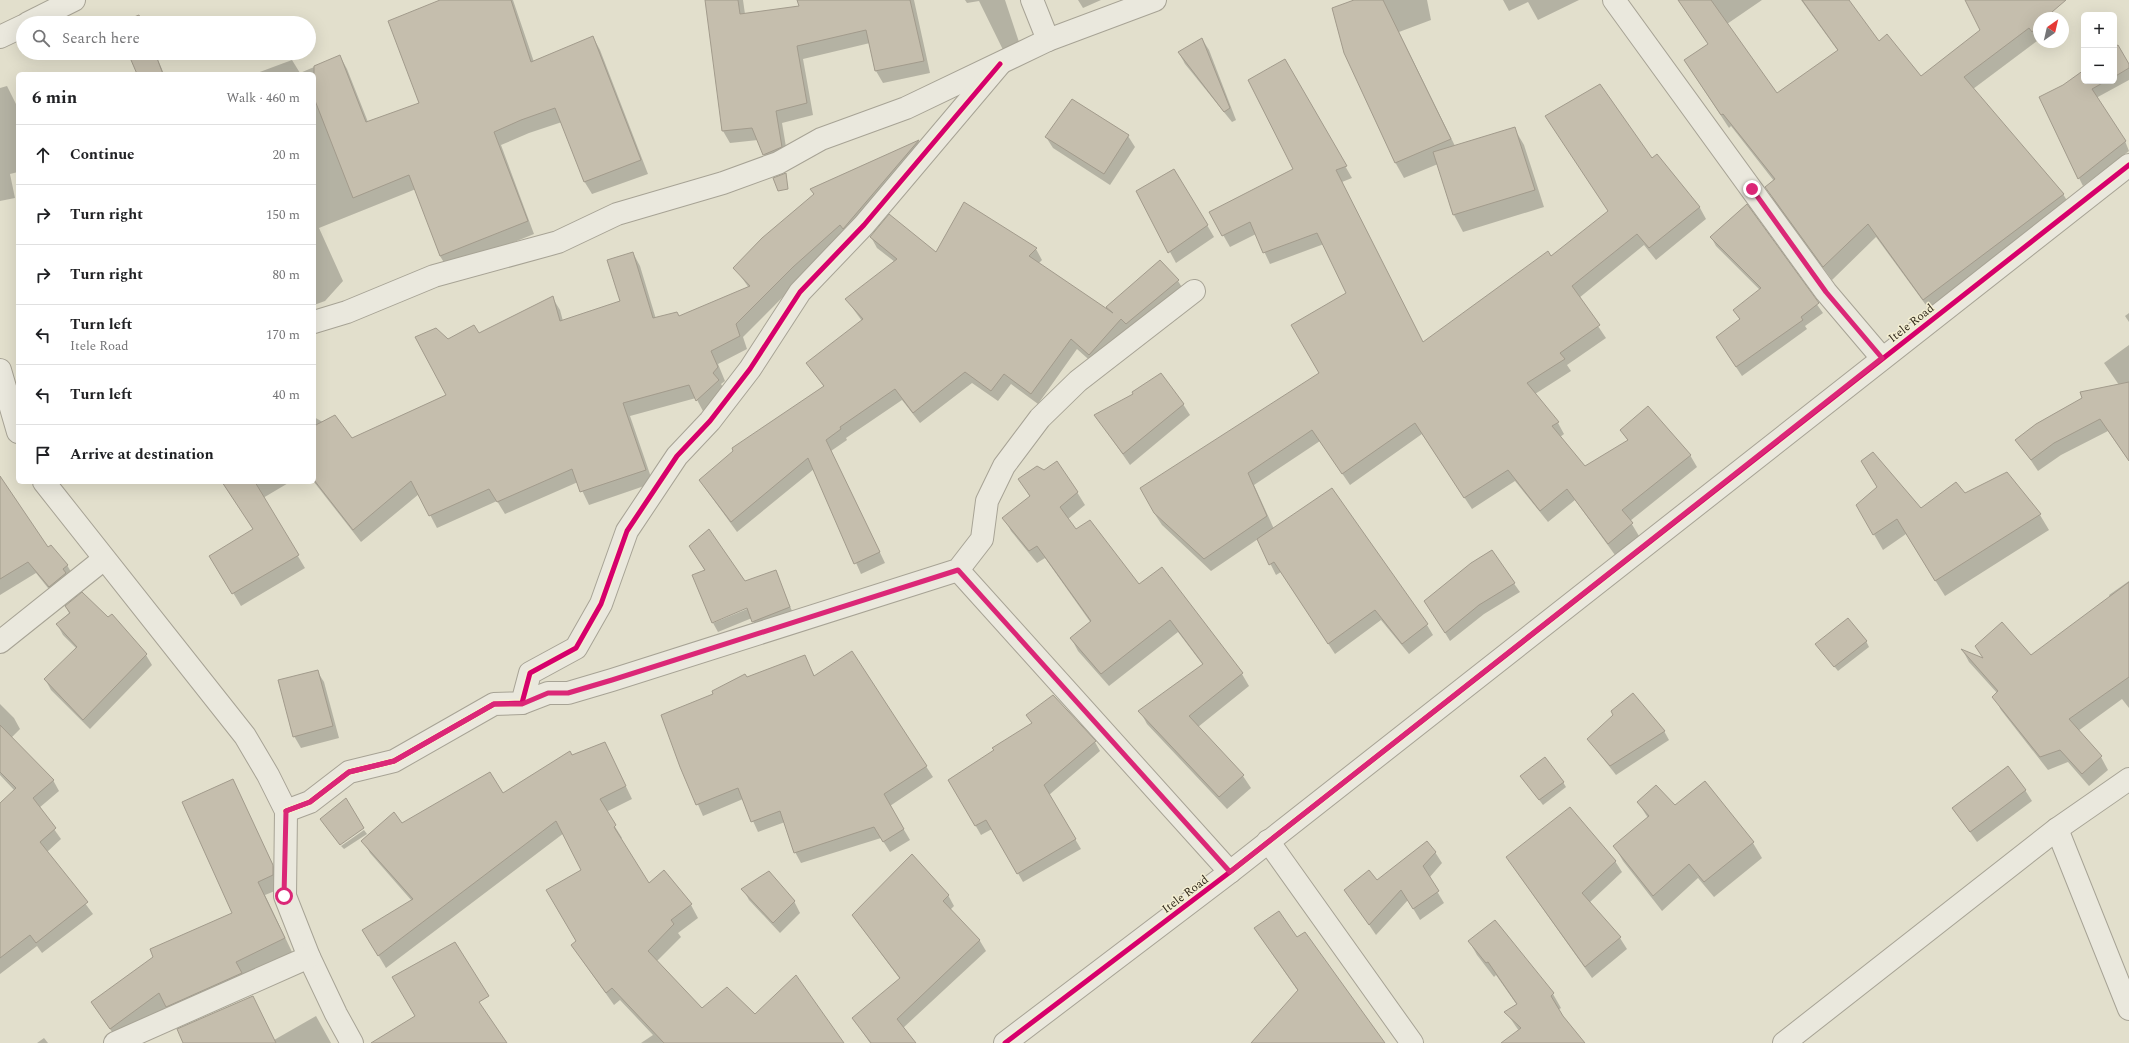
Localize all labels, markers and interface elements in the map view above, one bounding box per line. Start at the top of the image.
north arrow [2033,12,2069,48]
map controls [2081,12,2117,84]
button: + [2081,12,2117,48]
search box [16,16,316,60]
icon: search [30,27,52,49]
text: Search here [62,27,140,50]
button: − [2081,48,2117,84]
text: 6 min [32,85,77,111]
text: Walk · 460 m [226,88,300,108]
text: Continue [70,143,135,166]
icon: ahead [32,144,54,166]
text: 20 m [273,145,300,165]
route end [1743,180,1761,198]
text: Turn right [70,203,143,226]
icon: right [32,204,54,226]
text: 150 m [266,205,300,225]
text: Turn right [70,263,143,286]
icon: right [32,264,54,286]
text: 80 m [273,265,300,285]
street label: Itele Road [1884,299,1939,348]
text: Turn left [70,313,132,336]
icon: left [32,324,54,346]
text: 170 m [266,325,300,345]
text: Itele Road [70,336,129,356]
text: Turn left [70,383,132,406]
icon: left [32,384,54,406]
text: 40 m [273,385,300,405]
text: Arrive at destination [70,443,214,466]
icon: arrive [32,444,54,466]
street label: Itele Road [1158,870,1213,918]
route start [275,887,293,905]

